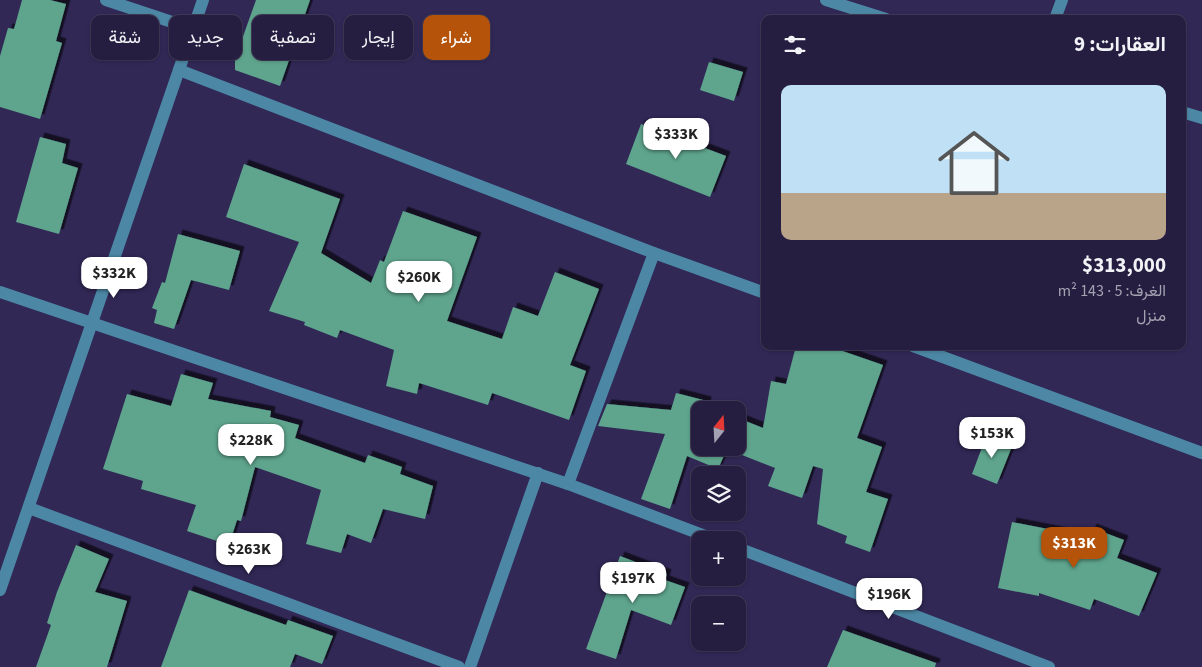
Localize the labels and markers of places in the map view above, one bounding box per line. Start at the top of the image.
pin: $333K [641,118,711,160]
pin: $332K [79,256,149,299]
pin: $260K [384,260,454,303]
pin: $153K [957,416,1027,459]
pin: $228K [216,424,286,466]
pin: $313K [1039,526,1109,569]
pin: $263K [214,532,284,575]
pin: $197K [598,562,668,604]
pin: $196K [854,578,924,620]

